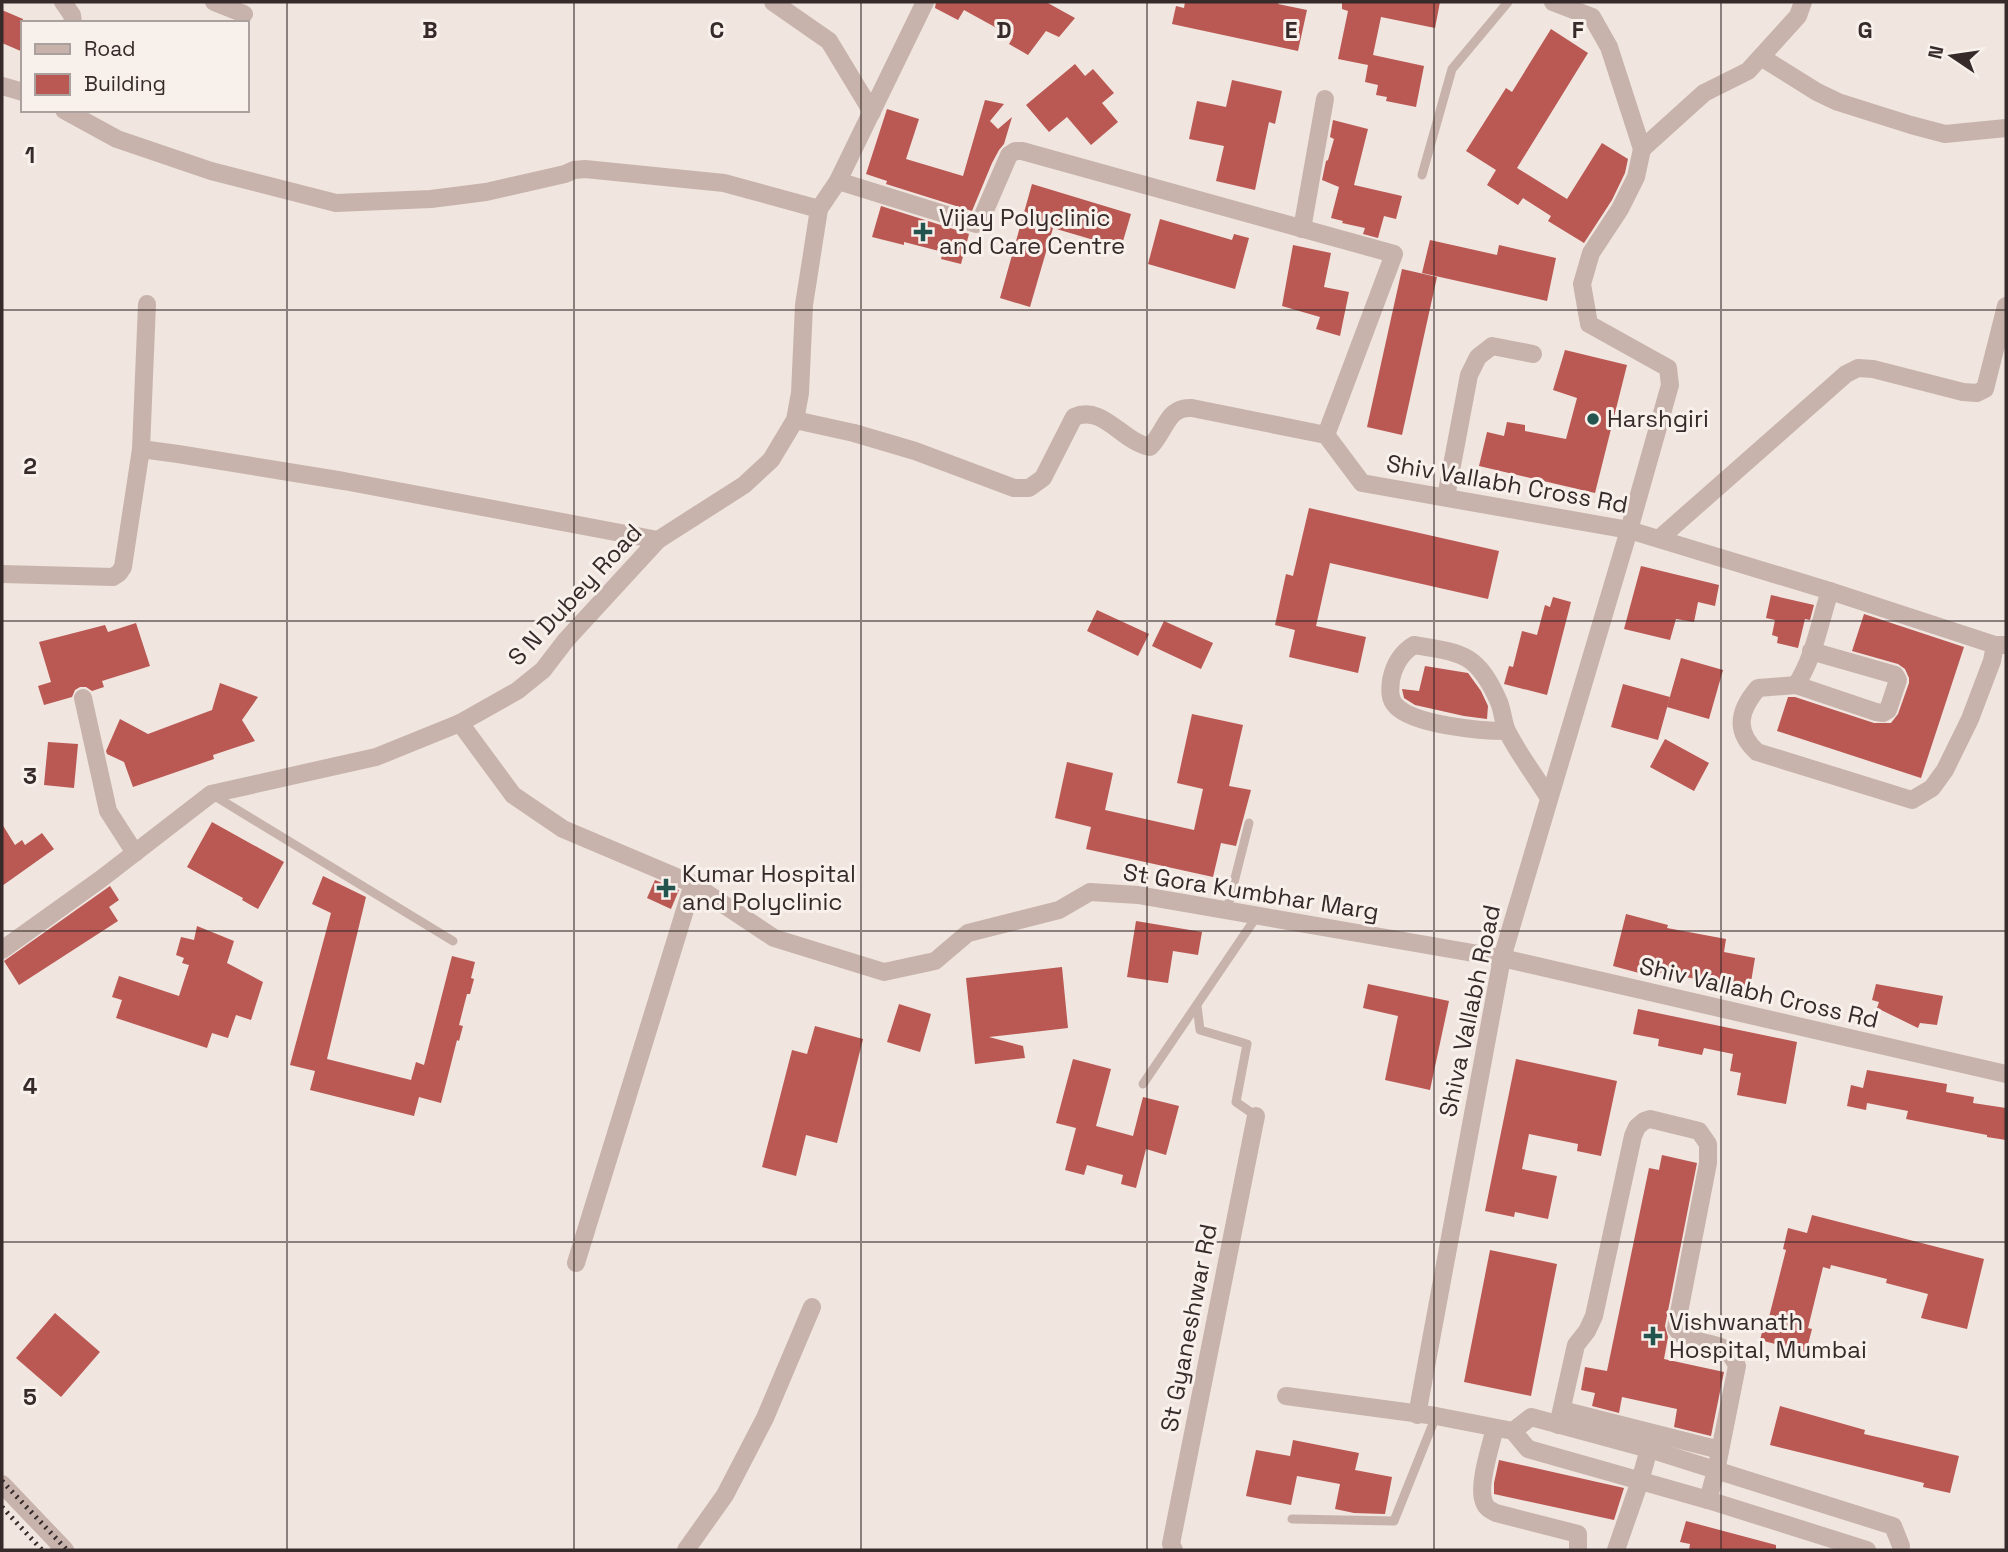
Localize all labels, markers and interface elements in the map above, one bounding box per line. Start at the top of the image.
text: B [422,15,438,45]
text: C [710,15,724,45]
text: D [996,15,1012,45]
text: E [1285,15,1297,45]
text: F [1572,15,1584,45]
text: G [1857,15,1873,45]
legend [21,21,248,112]
north arrow [1917,21,1987,91]
text: Road [84,35,136,62]
text: N [1922,43,1950,61]
text: Building [84,70,166,97]
text: 1 [25,140,35,170]
place label: Vijay Polyclinic and Care Centre [939,202,1125,261]
marker: Vijay Polyclinic and Care Centre [913,222,933,242]
place label: Harshgiri [1607,403,1709,434]
marker: Harshgiri [1585,411,1601,427]
street label: Shiv Vallabh Cross Rd [1384,447,1630,520]
text: 2 [23,451,37,481]
street label: S N Dubey Road [501,517,648,672]
text: 3 [23,761,37,791]
street label: St Gora Kumbhar Marg [1121,856,1381,927]
place label: Kumar Hospital and Polyclinic [682,858,856,917]
marker: Kumar Hospital and Polyclinic [656,878,676,898]
street label: Shiva Vallabh Road [1432,902,1507,1120]
street label: Shiv Vallabh Cross Rd [1636,950,1882,1035]
text: 4 [23,1071,38,1101]
street label: St Gyaneshwar Rd [1153,1221,1224,1434]
place label: Vishwanath Hospital, Mumbai [1669,1306,1867,1365]
marker: Vishwanath Hospital, Mumbai [1643,1326,1663,1346]
text: 5 [23,1382,37,1412]

